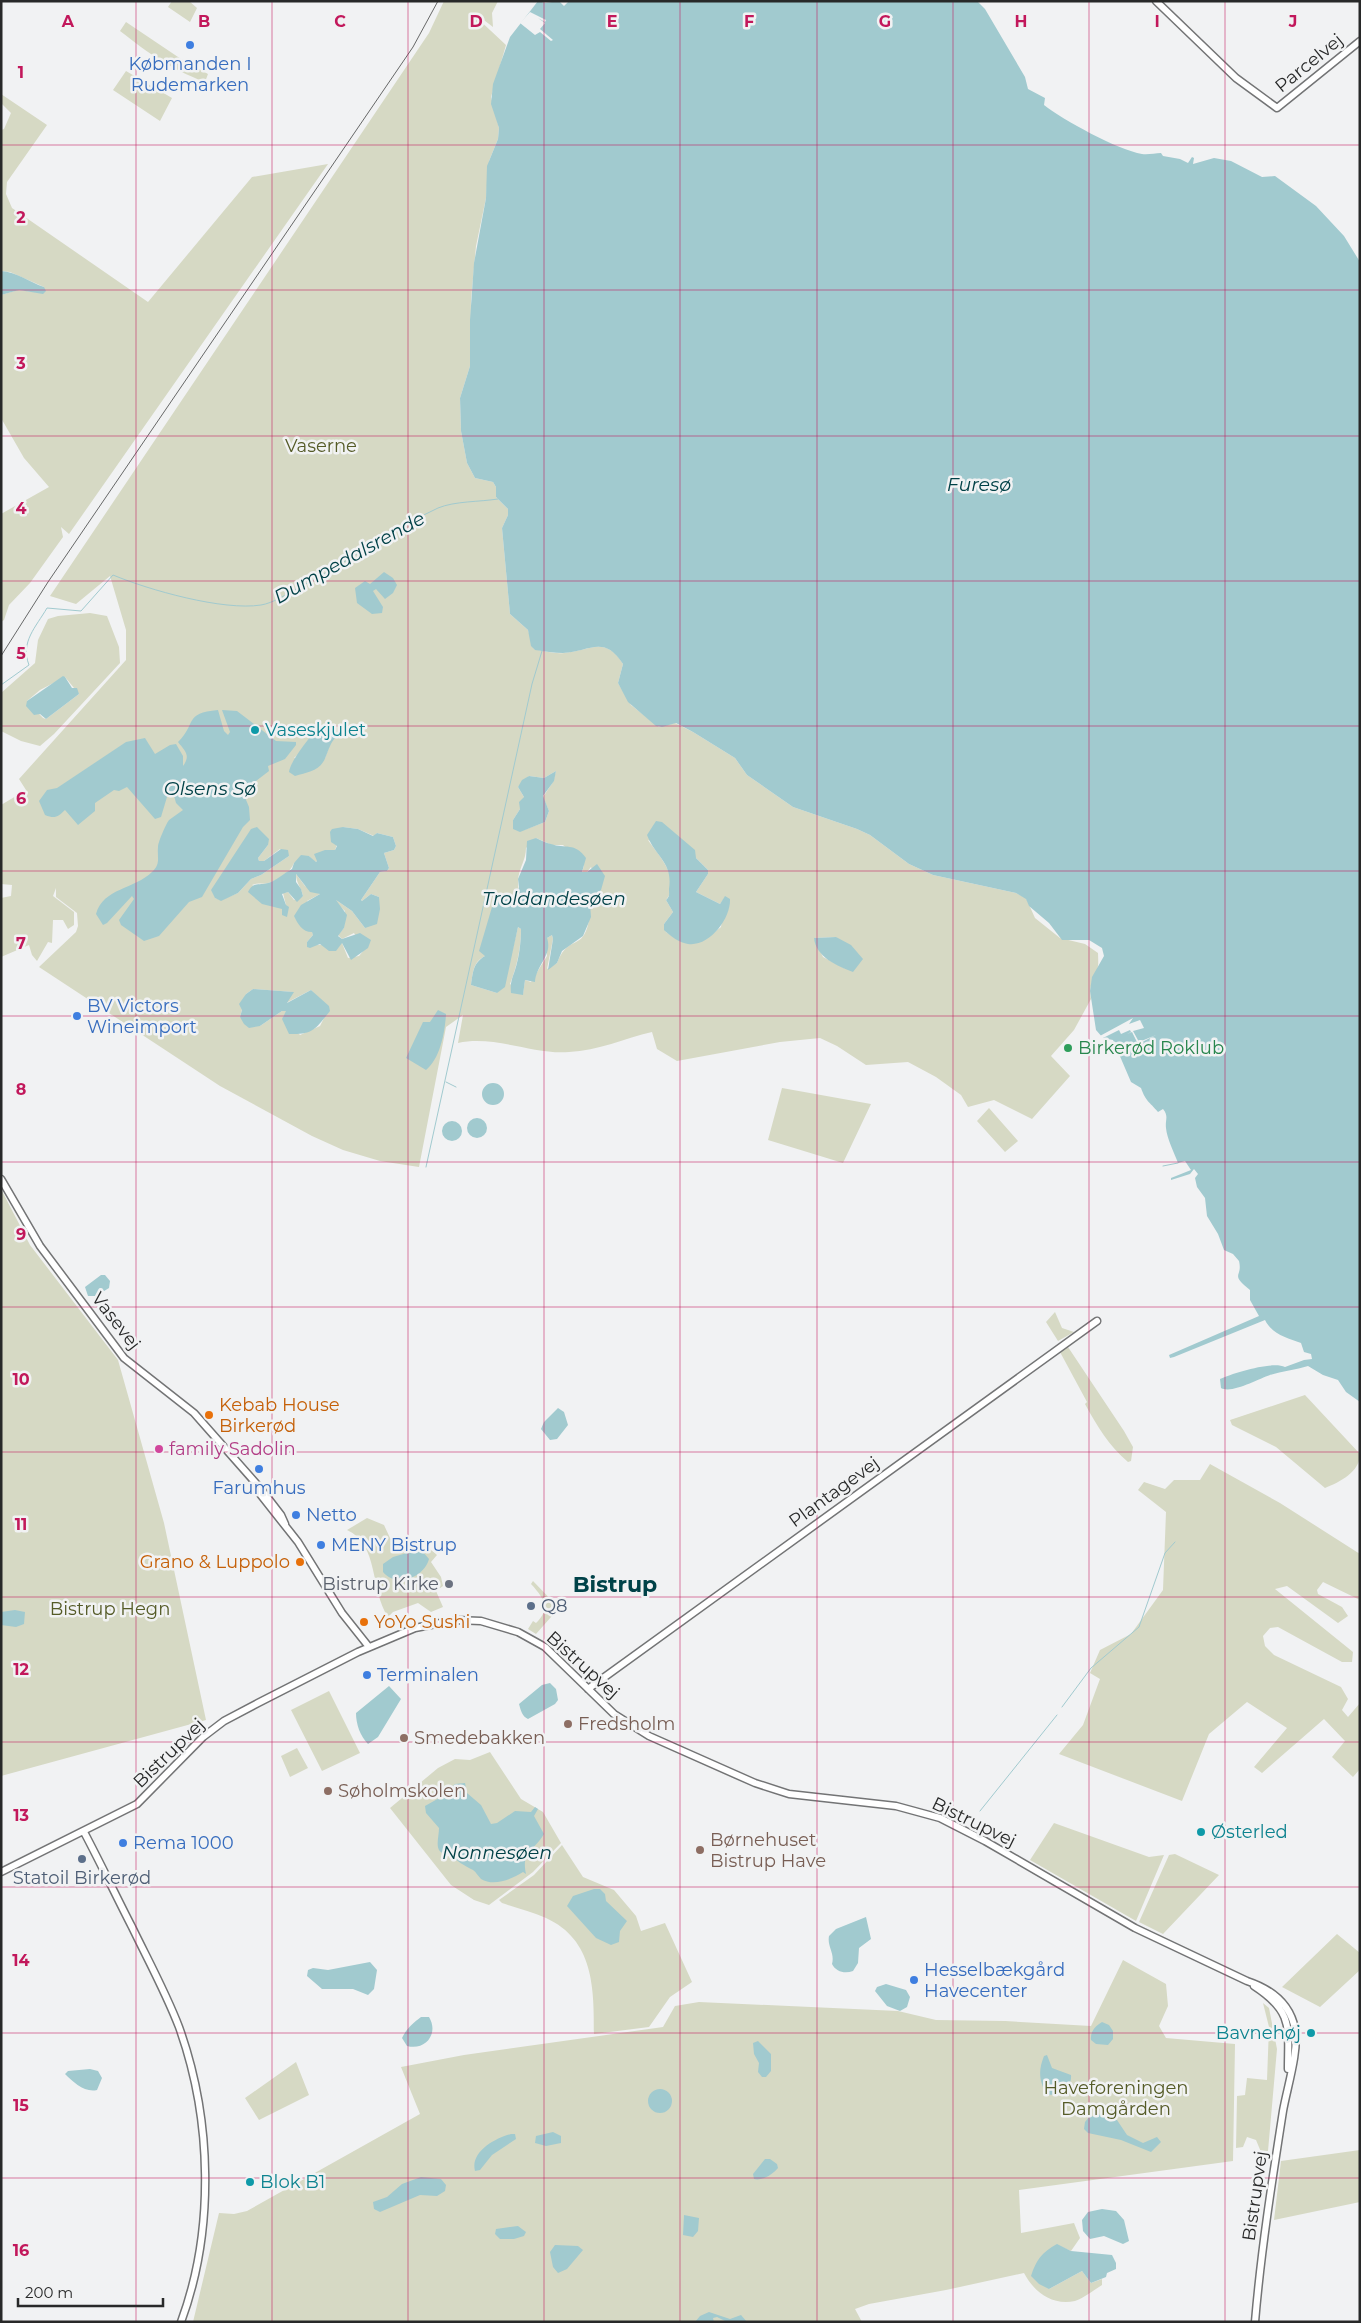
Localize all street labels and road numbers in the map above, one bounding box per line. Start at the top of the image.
street label: Parcelvej [1271,29,1347,97]
street label: Vasevej [87,1288,145,1354]
street label: Plantagevej [785,1452,883,1532]
street label: Bistrupvej [542,1626,624,1704]
street label: Bistrupvej [129,1714,209,1792]
street label: Bistrupvej [928,1792,1020,1852]
street label: Bistrupvej [1238,2149,1272,2243]

